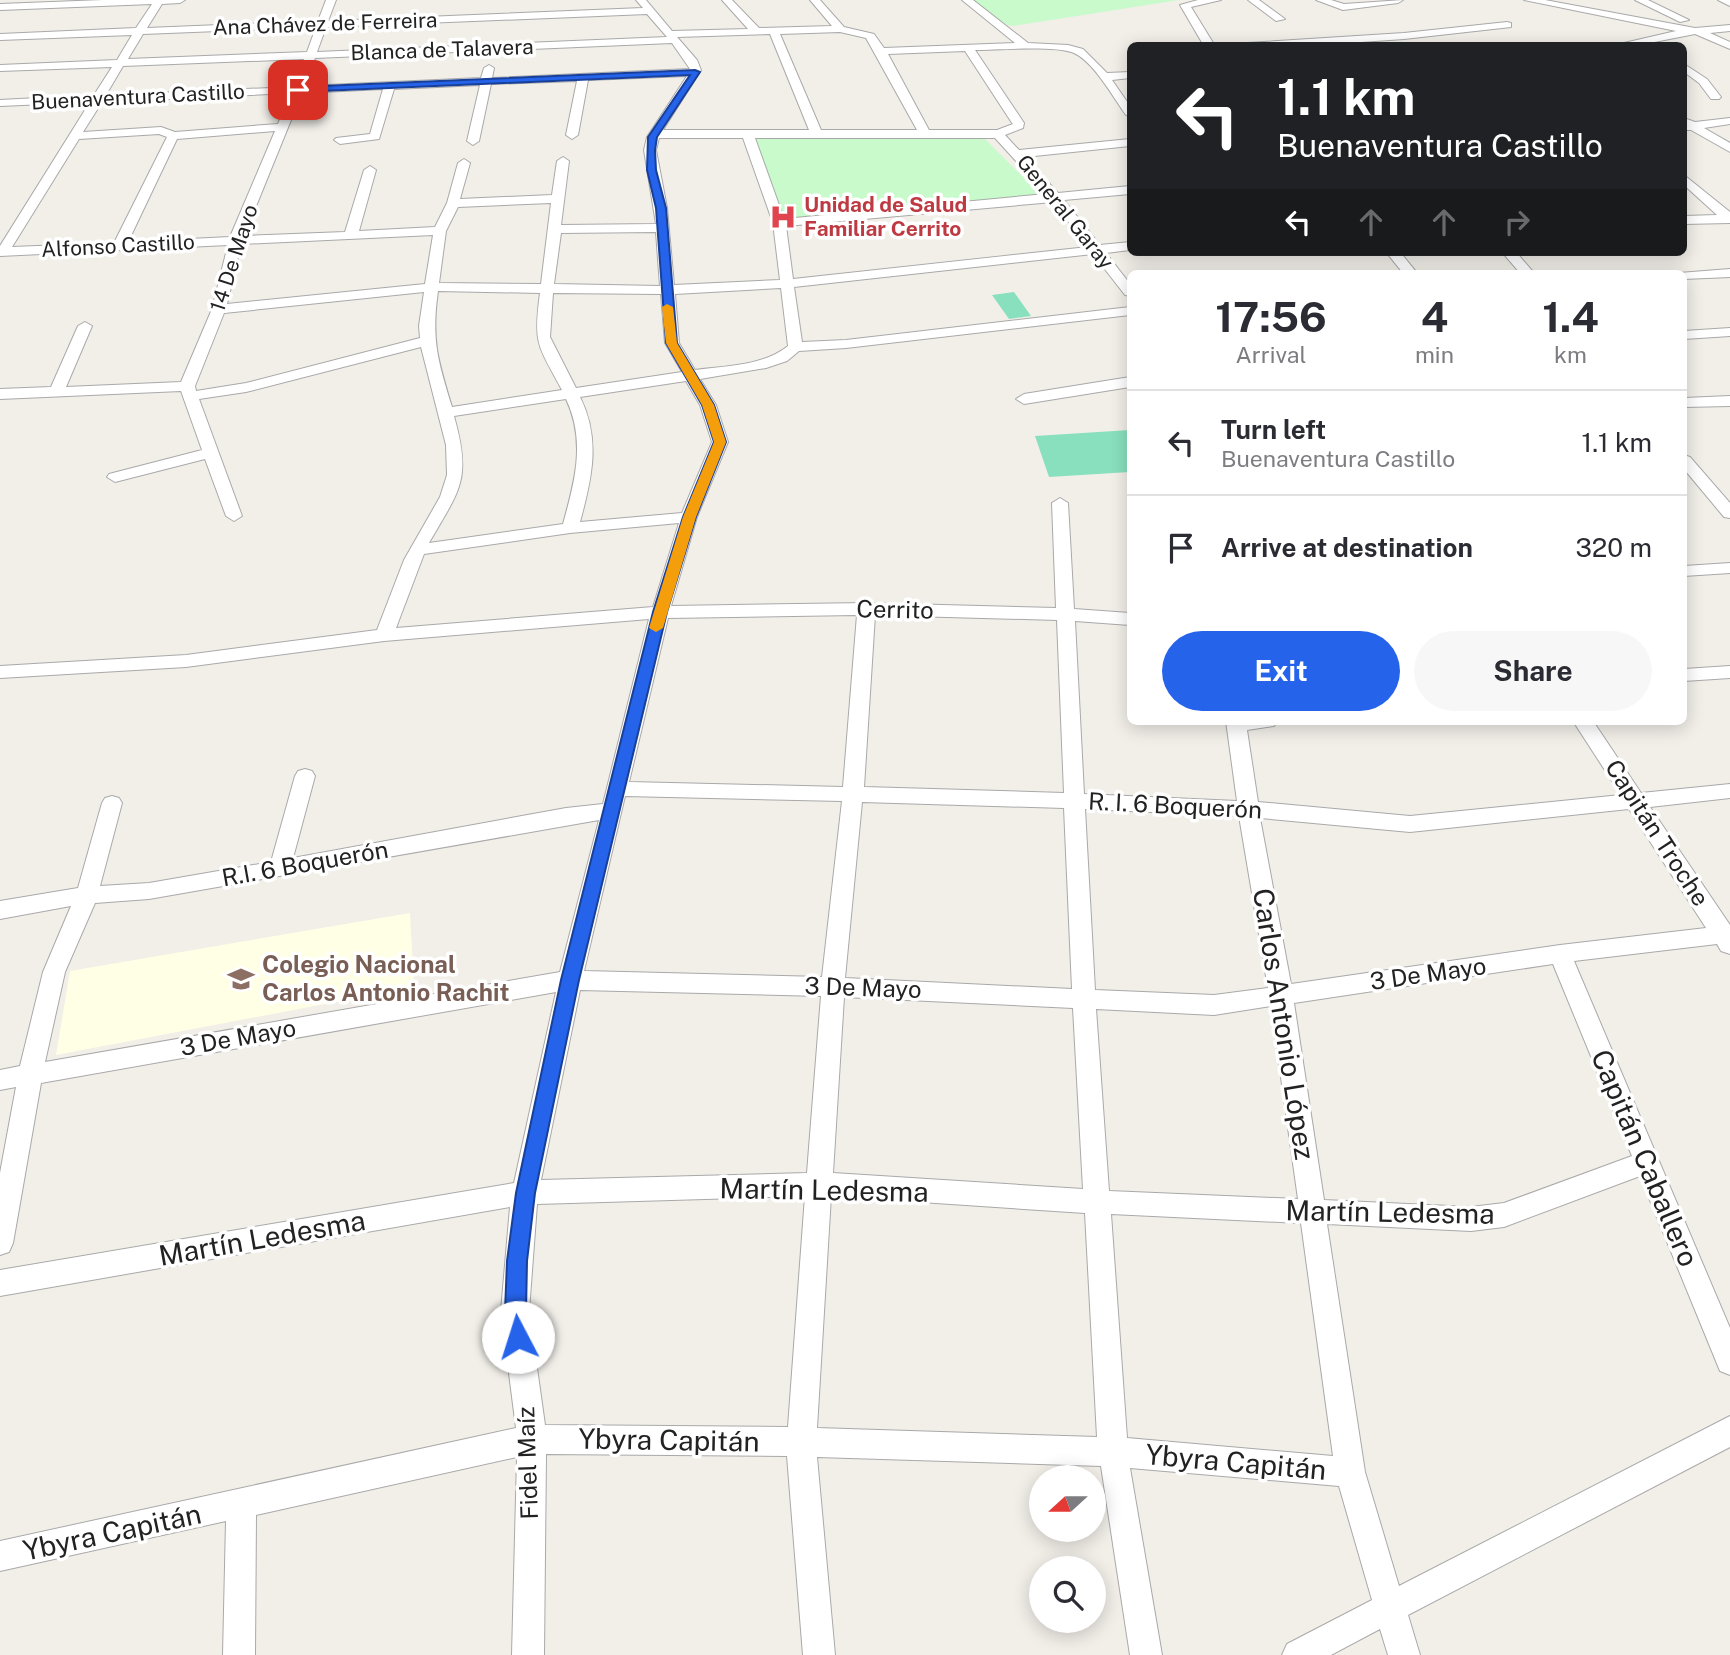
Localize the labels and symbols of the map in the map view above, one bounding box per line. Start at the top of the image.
street label: Ana Chávez de Ferreira [212,7,438,40]
street label: Blanca de Talavera [350,34,534,65]
pin [268,60,328,120]
street label: Buenaventura Castillo [31,78,245,115]
street label: General Garay [1012,150,1119,274]
place label: Unidad de Salud Familiar Cerrito [804,192,967,241]
street label: 14 De Mayo [204,201,263,314]
hospital icon: Unidad de Salud Familiar Cerrito [768,202,798,232]
street label: Alfonso Castillo [41,229,195,262]
street label: Cerrito [856,594,934,624]
street label: Capitán Troche [1600,754,1715,911]
street label: R. I. 6 Boquerón [1087,786,1263,824]
street label: R.I. 6 Boquerón [219,835,390,891]
street label: Carlos Antonio López [1247,886,1322,1162]
place label: Colegio Nacional Carlos Antonio Rachit [262,950,509,1006]
street label: 3 De Mayo [1368,951,1488,995]
school or university icon: Colegio Nacional Carlos Antonio Rachit [226,964,256,994]
street label: 3 De Mayo [804,971,922,1003]
street label: 3 De Mayo [178,1013,298,1061]
street label: Capitán Caballero [1585,1044,1706,1271]
street label: Martín Ledesma [719,1171,929,1208]
street label: Martín Ledesma [1285,1193,1495,1230]
street label: Martín Ledesma [156,1203,368,1272]
position arrow [481,1300,555,1374]
street label: Fidel Maíz [511,1406,543,1520]
street label: Ybyra Capitán [578,1421,760,1458]
street label: Ybyra Capitán [1144,1437,1328,1486]
north arrow [1029,1465,1106,1542]
street label: Ybyra Capitán [20,1497,204,1567]

